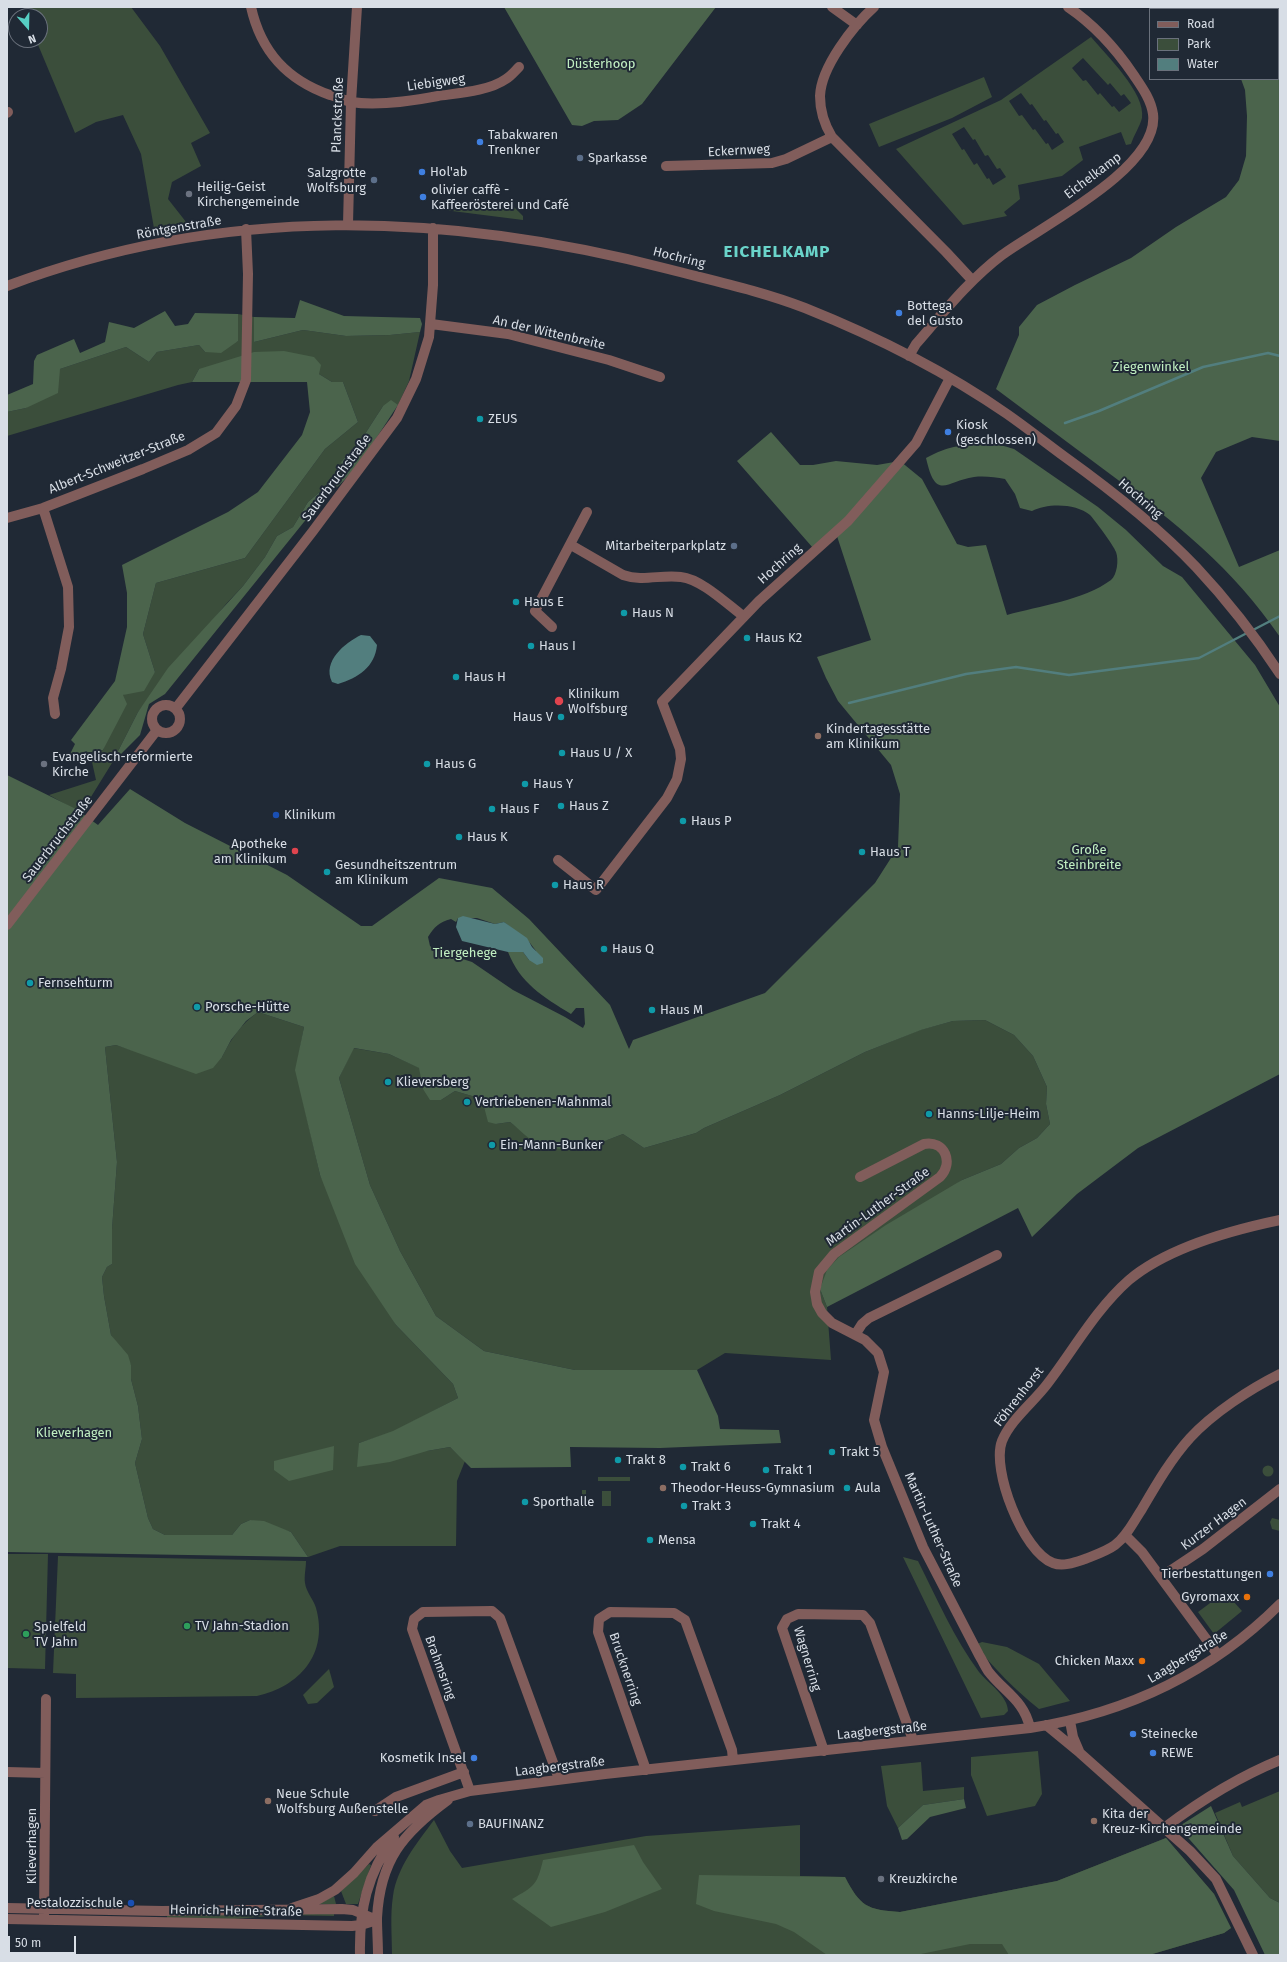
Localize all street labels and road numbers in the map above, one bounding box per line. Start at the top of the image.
street label: Liebigweg [406,71,466,95]
street label: Planckstraße [329,77,347,153]
street label: Eckernweg [707,142,771,160]
street label: Eichelkamp [1061,149,1125,203]
street label: Röntgenstraße [135,213,223,243]
street label: Hochring [651,244,707,272]
street label: An der Wittenbreite [491,312,607,354]
street label: Albert-Schweitzer-Straße [46,428,188,498]
street label: Sauerbruchstraße [299,431,375,525]
street label: Hochring [1115,476,1165,522]
street label: Hochring [755,540,805,588]
street label: Sauerbruchstraße [19,793,97,885]
street label: Martin-Luther-Straße [823,1164,933,1250]
street label: Föhrenhorst [991,1364,1047,1430]
street label: Martin-Luther-Straße [901,1470,965,1590]
street label: Kurzer Hagen [1178,1494,1250,1554]
street label: Wagnerring [790,1625,824,1693]
street label: Laagbergstraße [1145,1627,1231,1687]
street label: Brucknerring [605,1630,645,1708]
street label: Brahmsring [421,1634,459,1702]
street label: Laagbergstraße [836,1719,928,1743]
street label: Laagbergstraße [514,1754,606,1780]
street label: Klieverhagen [24,1808,40,1884]
street label: Heinrich-Heine-Straße [170,1902,302,1920]

